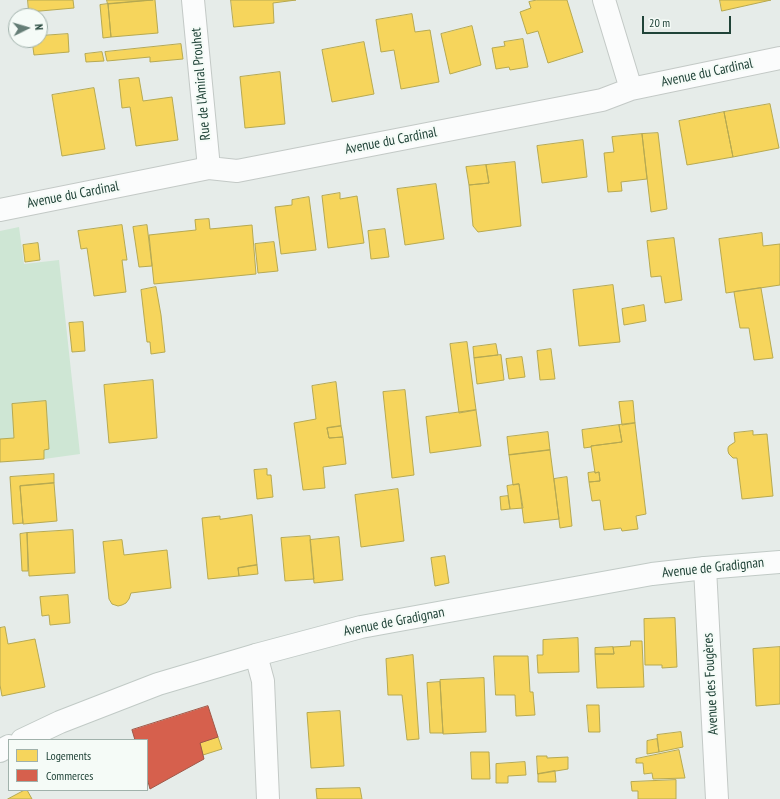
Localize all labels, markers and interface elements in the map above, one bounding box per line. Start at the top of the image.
north arrow [8,8,48,48]
scale bar [644,8,733,34]
text: 20 m [649,15,670,30]
text: N [32,23,46,31]
street label: Rue de l'Amiral Prouhet [188,27,214,141]
street label: Avenue du Cardinal [660,55,754,91]
street label: Avenue du Cardinal [344,124,438,158]
street label: Avenue du Cardinal [26,178,120,212]
street label: Avenue de Gradignan [661,554,765,582]
street label: Avenue de Gradignan [342,604,446,640]
street label: Avenue des Fougères [700,633,722,735]
legend [8,739,148,791]
text: Logements [46,748,91,763]
text: Commerces [46,768,93,783]

